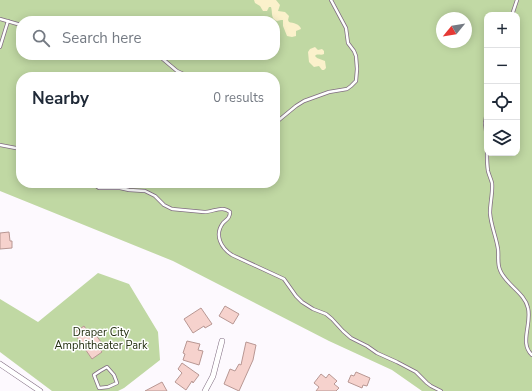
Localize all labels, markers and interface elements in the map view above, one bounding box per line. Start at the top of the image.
north arrow [436,12,472,48]
map controls [484,12,520,156]
button: + [484,12,520,48]
search box [16,16,280,60]
icon: search [30,27,52,49]
text: Search here [62,28,142,48]
button: − [484,48,520,84]
button: locate [484,84,520,120]
text: Nearby [32,87,89,110]
text: 0 results [213,89,264,107]
button: layers [484,120,520,156]
park label: Draper City Amphitheater Park [55,325,148,353]

